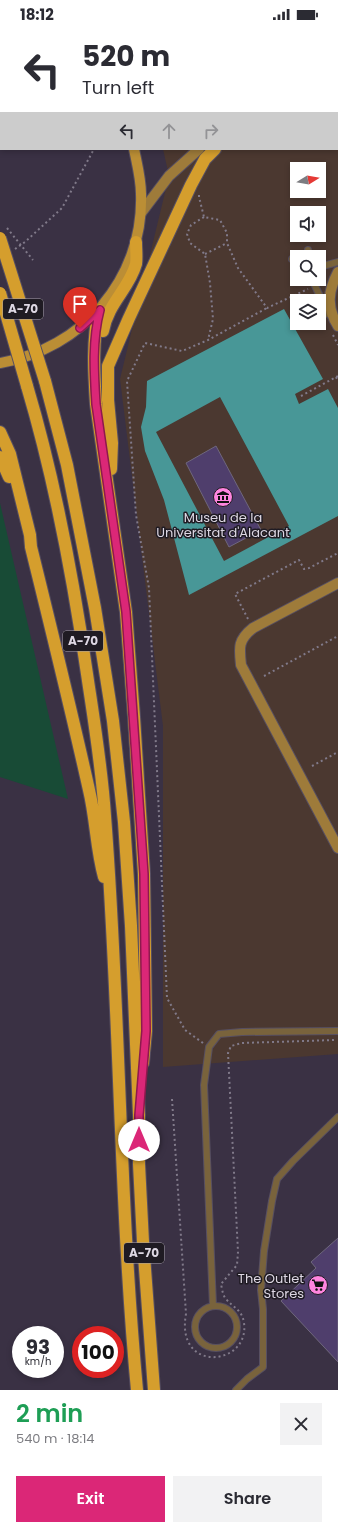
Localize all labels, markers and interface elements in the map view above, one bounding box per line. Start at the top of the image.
text: 18:12 [20,4,54,25]
text: 520 m [82,37,170,76]
icon: left [16,44,68,96]
text: Turn left [82,75,154,100]
icon: left [116,120,138,142]
icon: ahead [158,120,180,142]
icon: right [200,120,222,142]
north arrow [290,162,326,198]
map controls [290,162,326,330]
button: sound [290,206,326,242]
button: search [290,250,326,286]
pin [63,287,97,328]
icon: arrive [69,293,91,315]
button: layers [290,294,326,330]
road number: A-70 [3,299,43,319]
museum icon: Museu de la Universitat d'Alacant [212,486,234,508]
place label: Museu de la Universitat d'Alacant [156,508,290,542]
road number: A-70 [63,631,103,651]
position arrow [118,1119,160,1161]
road number: A-70 [124,1243,164,1263]
place label: The Outlet Stores [238,1269,304,1303]
supermarket icon: The Outlet Stores [307,1274,329,1296]
speed limit sign: 100 [72,1326,124,1378]
text: 93 [26,1333,50,1361]
text: km/h [25,1354,51,1369]
text: 2 min [16,1397,83,1430]
button: close [280,1403,322,1445]
text: 540 m · 18:14 [16,1429,95,1448]
button: Exit [16,1476,165,1522]
button: Share [173,1476,322,1522]

